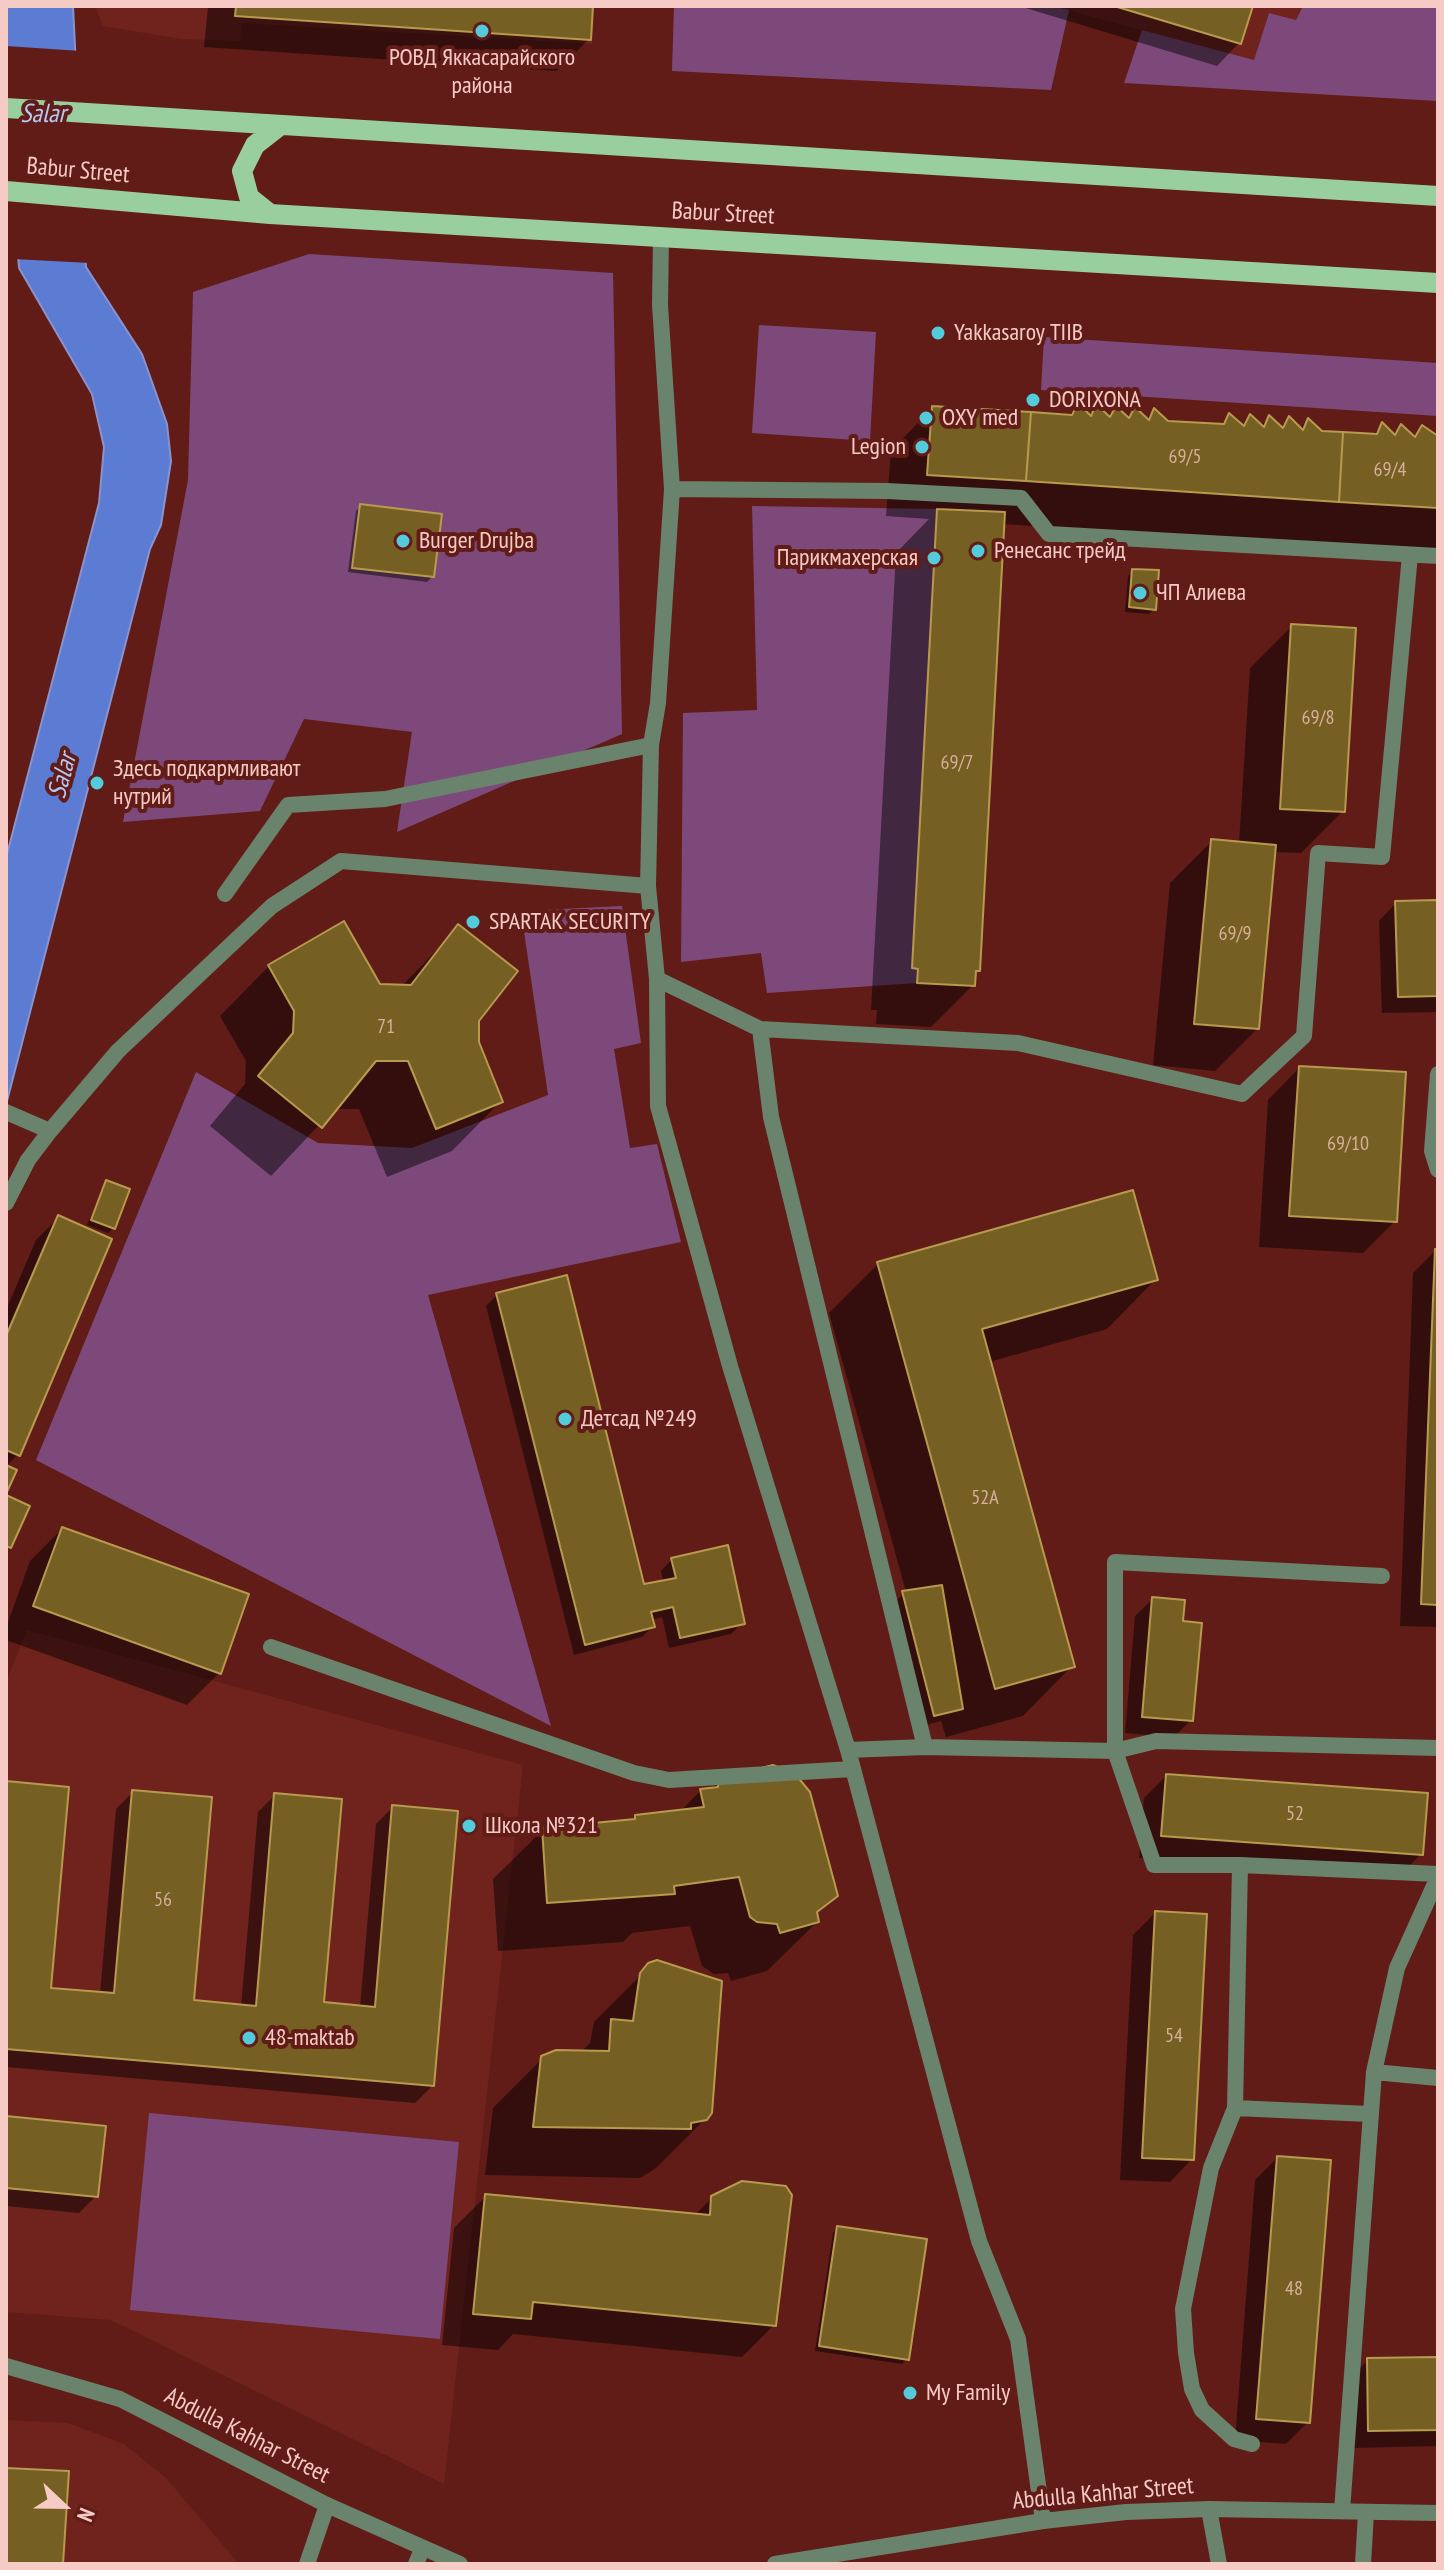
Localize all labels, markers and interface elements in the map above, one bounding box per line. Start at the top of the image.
marker: РОВД Яккасарайского района [473,22,491,40]
place label: РОВД Яккасарайского района [389,44,575,100]
water label: Salar [20,99,66,131]
street label: Babur Street [25,152,131,190]
street label: Babur Street [671,197,775,231]
place label: Yakkasaroy TIIB [954,319,1083,347]
marker: Yakkasaroy TIIB [929,324,947,342]
place label: DORIXONA [1049,386,1141,414]
marker: DORIXONA [1024,391,1042,409]
place label: OXY med [942,404,1018,432]
marker: OXY med [917,409,935,427]
place label: Legion [851,433,906,461]
marker: Legion [913,438,931,456]
house number: 69/5 [1169,445,1201,469]
house number: 69/4 [1374,458,1406,482]
place label: Burger Drujba [419,527,534,555]
marker: Burger Drujba [394,532,412,550]
place label: Ренесанс трейд [994,537,1125,565]
marker: Ренесанс трейд [969,542,987,560]
place label: Парикмахерская [777,544,918,572]
marker: Парикмахерская [925,549,943,567]
place label: ЧП Алиева [1156,579,1246,607]
marker: ЧП Алиева [1131,584,1149,602]
house number: 69/8 [1302,706,1334,730]
water label: Salar [42,750,84,802]
house number: 69/7 [941,751,973,775]
place label: Здесь подкармливают нутрий [113,755,300,811]
marker: Здесь подкармливают нутрий [88,774,106,792]
place label: SPARTAK SECURITY [489,908,651,936]
marker: SPARTAK SECURITY [464,913,482,931]
house number: 69/9 [1219,922,1251,946]
house number: 71 [377,1015,395,1039]
house number: 69/10 [1327,1132,1369,1156]
place label: Детсад №249 [581,1405,697,1433]
marker: Детсад №249 [556,1410,574,1428]
house number: 52A [971,1486,999,1510]
house number: 52 [1286,1802,1304,1826]
place label: Школа №321 [485,1812,598,1840]
marker: Школа №321 [460,1817,478,1835]
house number: 56 [154,1888,172,1912]
place label: 48-maktab [265,2024,355,2052]
house number: 54 [1165,2024,1183,2048]
marker: 48-maktab [240,2029,258,2047]
house number: 48 [1285,2277,1303,2301]
place label: My Family [926,2379,1010,2407]
street label: Abdulla Kahhar Street [160,2382,334,2490]
marker: My Family [901,2384,919,2402]
north arrow [24,2466,104,2546]
street label: Abdulla Kahhar Street [1011,2472,1195,2516]
text: N [71,2504,101,2526]

